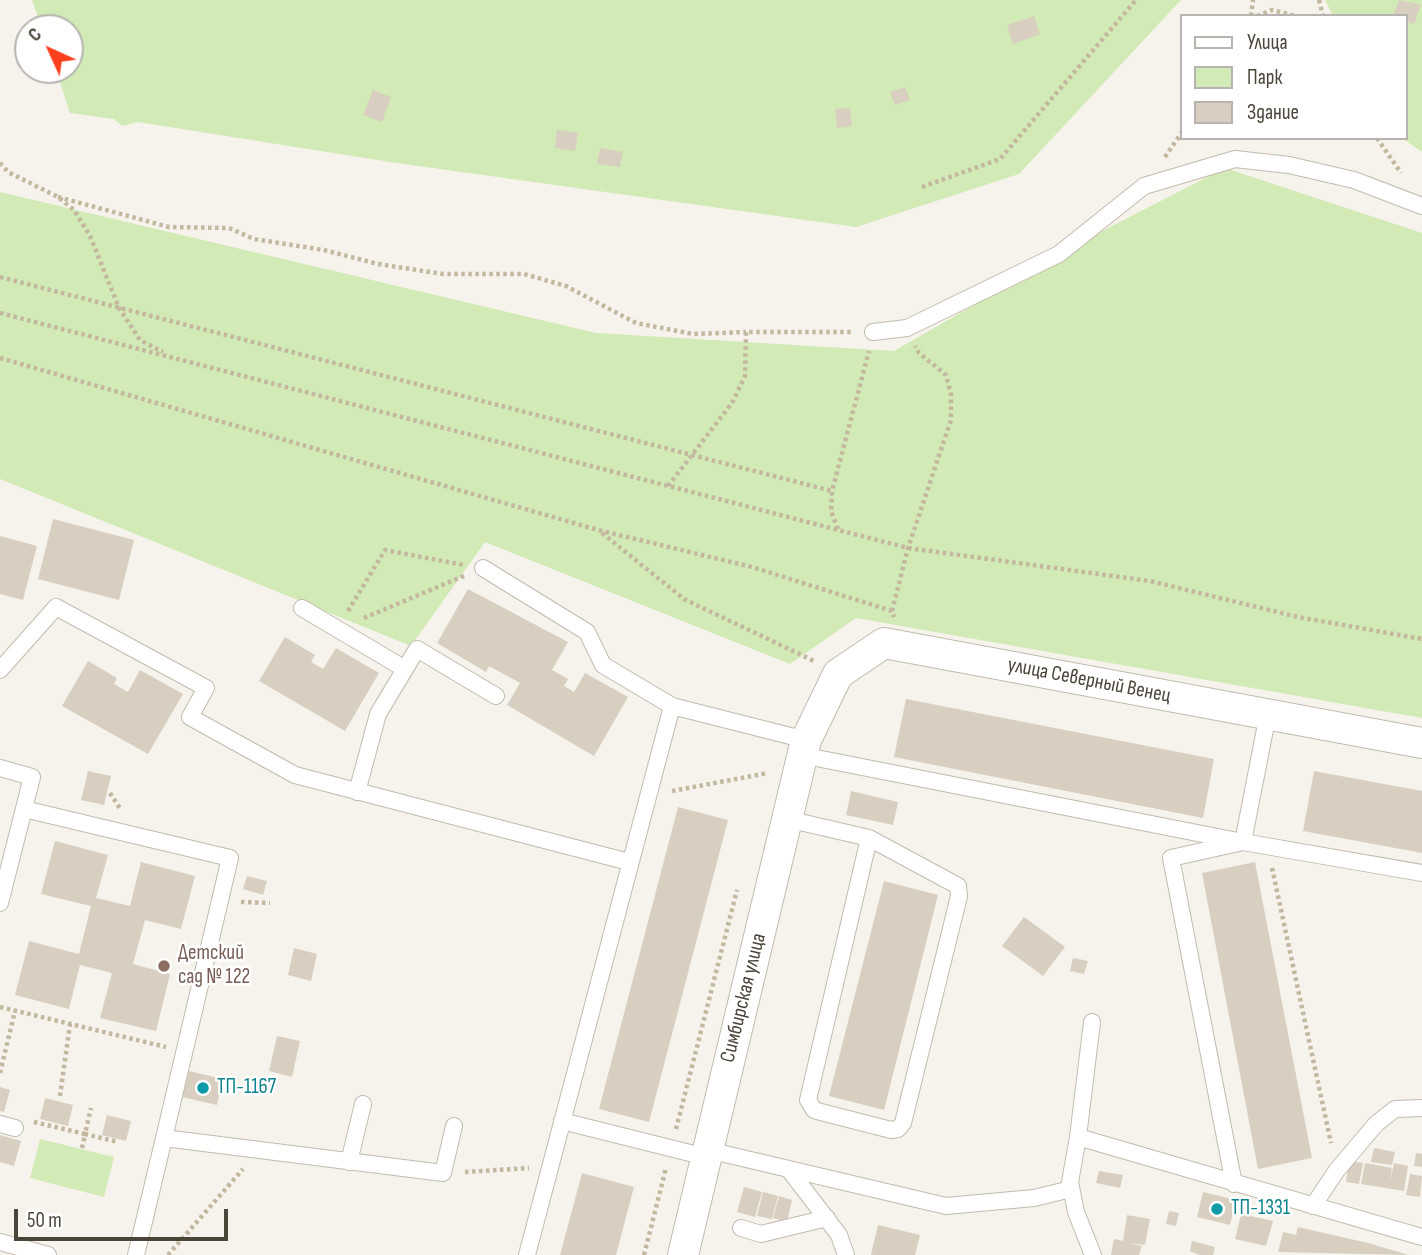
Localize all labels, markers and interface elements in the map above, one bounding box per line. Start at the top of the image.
north arrow [14,14,84,84]
legend [1180,14,1408,140]
text: С [24,24,47,47]
text: Улица [1247,30,1288,55]
text: Парк [1247,65,1282,90]
text: Здание [1247,100,1299,125]
street label: улица Северный Венец [1005,653,1173,709]
street label: Симбирская улица [716,931,772,1065]
place label: Детский сад № 122 [178,941,250,991]
marker: Детский сад № 122 [156,958,172,974]
place label: ТП-1167 [217,1075,276,1101]
marker: ТП-1167 [195,1080,211,1096]
scale bar [18,1196,231,1240]
place label: ТП-1331 [1231,1196,1290,1222]
marker: ТП-1331 [1209,1201,1225,1217]
text: 50 m [27,1208,62,1233]

